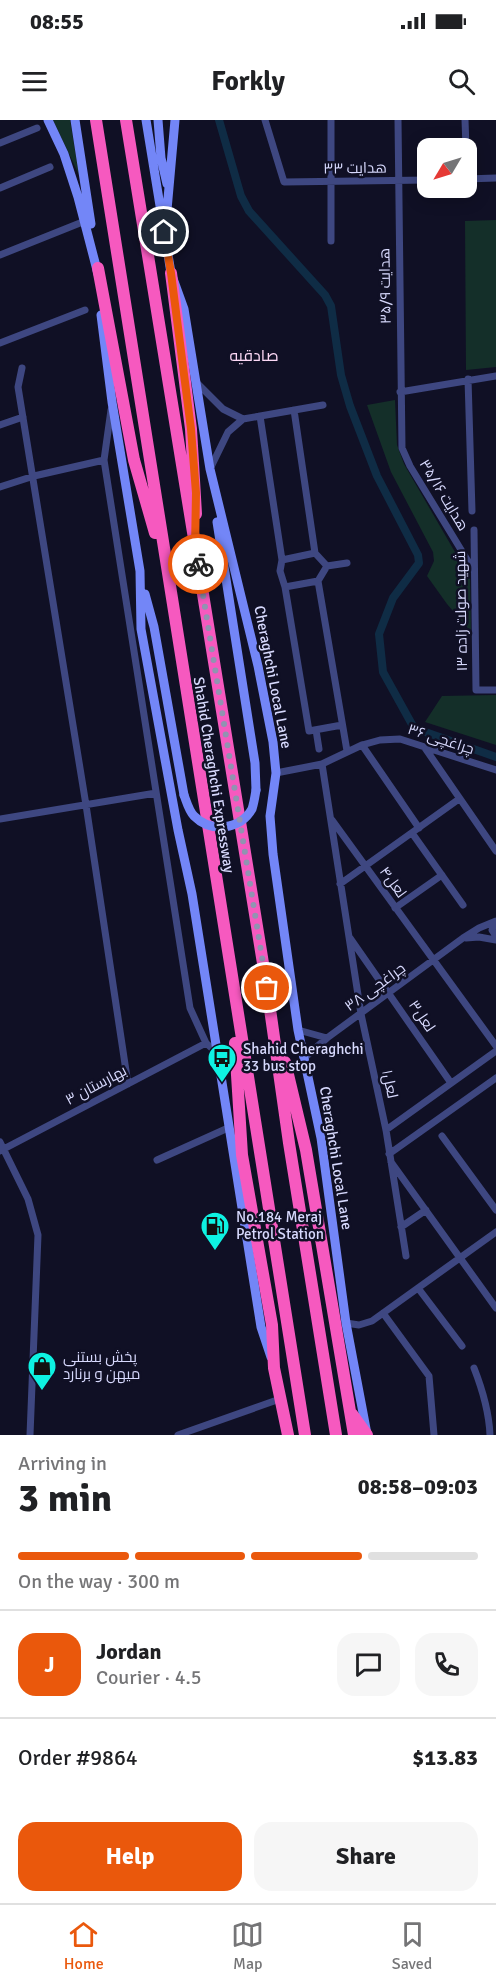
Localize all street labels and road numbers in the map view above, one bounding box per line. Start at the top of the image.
street label: هدایت ۳۳ [323,158,387,178]
street label: هدایت ۳۵/۹ [375,248,395,324]
street label: هدایت ۳۵/۱۶ [416,456,472,534]
street label: شهید صولت زاده ۱۳ [451,550,472,672]
street label: Cheraghchi Local Lane [250,604,296,750]
street label: Shahid Cheraghchi Expressway [190,676,238,874]
street label: چراغچی ۳۶ [405,720,476,759]
street label: لعل۴ [375,863,410,902]
street label: چراغچی ۳۸ [341,959,410,1016]
street label: لعل۳ [404,997,439,1036]
street label: بهارستان ۳ [62,1061,130,1110]
street label: لعل۱ [377,1068,402,1100]
street label: Cheraghchi Local Lane [316,1085,356,1231]

